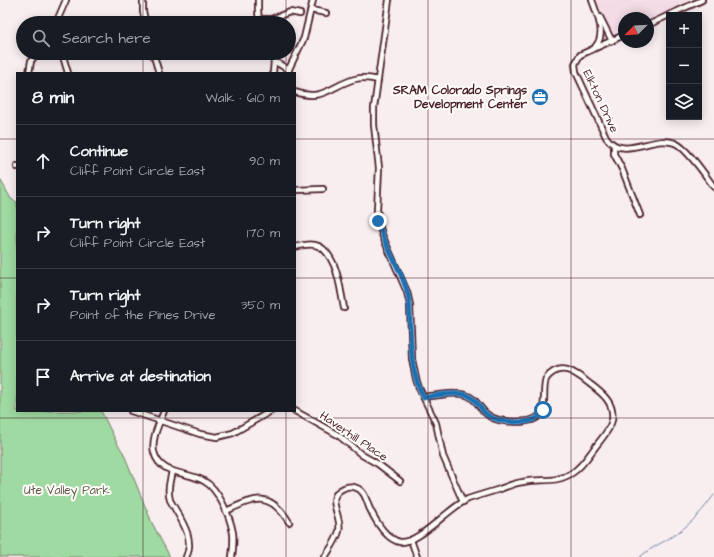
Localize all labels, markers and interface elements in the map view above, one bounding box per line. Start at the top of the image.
north arrow [618,12,654,48]
map controls [666,12,702,120]
button: + [666,12,702,48]
search box [16,16,296,60]
icon: search [30,27,52,49]
text: Search here [62,28,151,49]
button: − [666,48,702,84]
street label: Elkton Drive [579,67,623,136]
place label: SRAM Colorado Springs Development Center [392,82,527,114]
button: layers [666,84,702,120]
text: 8 min [32,86,74,110]
office icon: SRAM Colorado Springs Development Center [530,87,550,107]
text: Walk · 610 m [206,89,280,107]
text: Continue [70,141,128,162]
icon: ahead [32,150,54,172]
text: 90 m [249,152,280,170]
text: Cliff Point Circle East [70,162,205,180]
route end [369,212,387,230]
text: Turn right [70,213,141,234]
icon: right [32,222,54,244]
text: 170 m [247,224,280,242]
text: Cliff Point Circle East [70,234,205,252]
text: Turn right [70,285,141,306]
icon: right [32,294,54,316]
text: 350 m [241,296,280,314]
text: Point of the Pines Drive [70,306,216,324]
icon: arrive [32,366,54,388]
text: Arrive at destination [70,366,211,387]
route start [534,401,552,419]
street label: Haverhill Place [316,407,392,466]
park label: Ute Valley Park [24,482,111,500]

